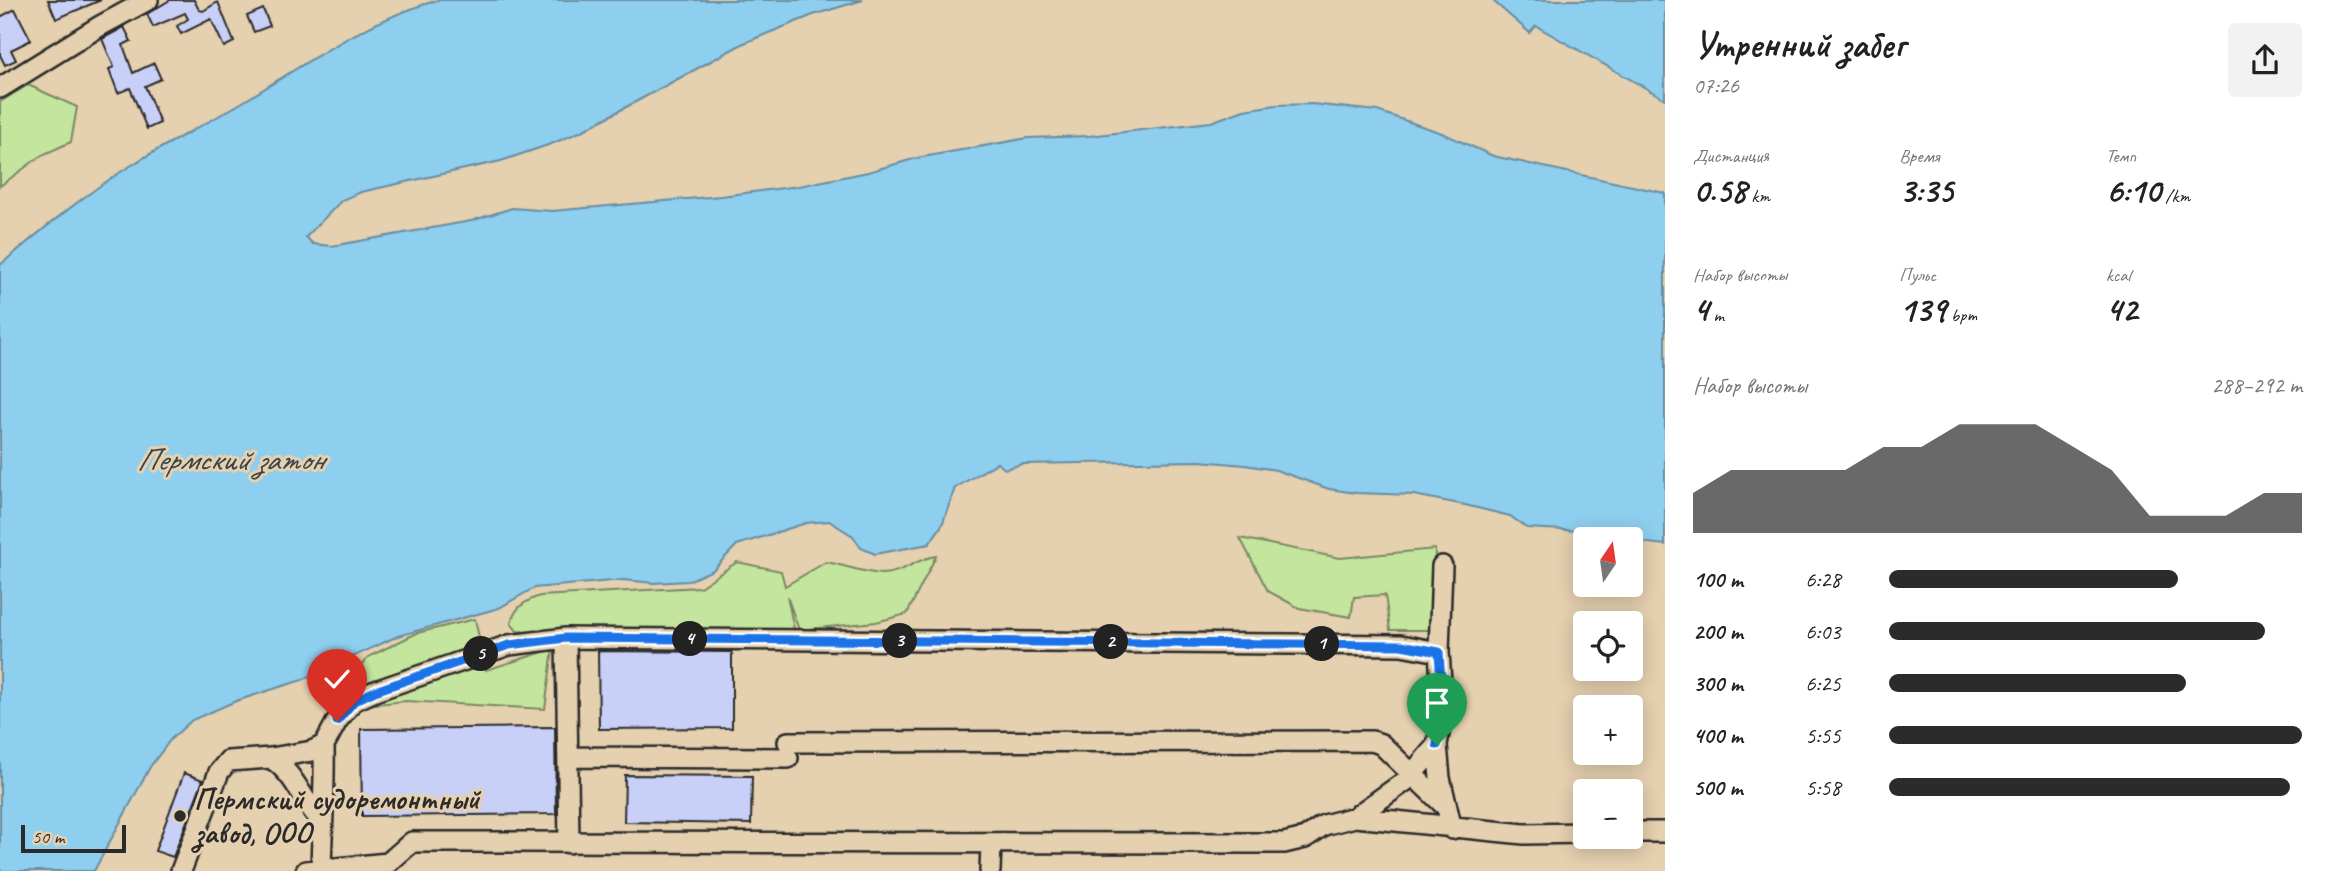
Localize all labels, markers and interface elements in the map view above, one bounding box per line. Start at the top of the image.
text: Утренний забег [1693,21,1905,68]
button: share [2228,23,2302,97]
text: 07:26 [1693,71,1739,100]
text: Дистанция [1693,144,1769,168]
text: Время [1899,144,1939,168]
text: Темп [2106,144,2136,168]
text: 0.58 [1693,168,1747,213]
text: 3:35 [1899,168,1953,213]
text: 6:10 [2106,168,2161,213]
text: km [1747,184,1770,208]
text: /km [2161,184,2190,208]
text: Набор высоты [1693,263,1787,287]
text: Пульс [1899,263,1936,287]
text: kcal [2106,263,2131,287]
text: 4 [1693,287,1709,332]
text: 139 [1899,287,1946,332]
text: 42 [2106,287,2137,332]
text: m [1709,303,1724,327]
text: bpm [1946,303,1977,327]
text: Набор высоты [1693,371,1807,400]
text: 288–292 m [2211,371,2302,400]
water label: Пермский затон [137,439,328,480]
north arrow [1573,527,1643,597]
map controls [1573,527,1643,849]
text: 100 m [1693,565,1743,594]
text: 6:28 [1805,565,1841,594]
button: locate [1573,611,1643,681]
text: 200 m [1693,617,1743,646]
text: 6:03 [1805,617,1841,646]
pin: 4 [672,622,708,656]
pin: 3 [883,624,918,658]
pin: 2 [1094,624,1128,660]
text: 4 [685,626,694,650]
pin: 1 [1304,626,1340,662]
text: 3 [895,628,904,652]
text: 2 [1106,629,1115,653]
text: 1 [1317,631,1326,655]
pin: 5 [463,636,498,672]
text: 5 [476,641,485,665]
pin [307,649,367,721]
icon: check [318,660,356,698]
text: 300 m [1693,669,1743,698]
text: 6:25 [1805,669,1841,698]
pin [1407,673,1467,745]
icon: arrive [1418,684,1456,722]
button: + [1573,695,1643,765]
text: 400 m [1693,721,1743,750]
text: 5:55 [1805,721,1841,750]
text: 500 m [1693,773,1742,802]
text: 5:58 [1805,773,1841,802]
button: − [1573,779,1643,849]
place label: Пермский судоремонтный завод, ООО [191,780,482,853]
marker: Пермский судоремонтный завод, ООО [172,808,188,824]
scale bar [21,822,126,854]
text: 50 m [32,825,64,849]

